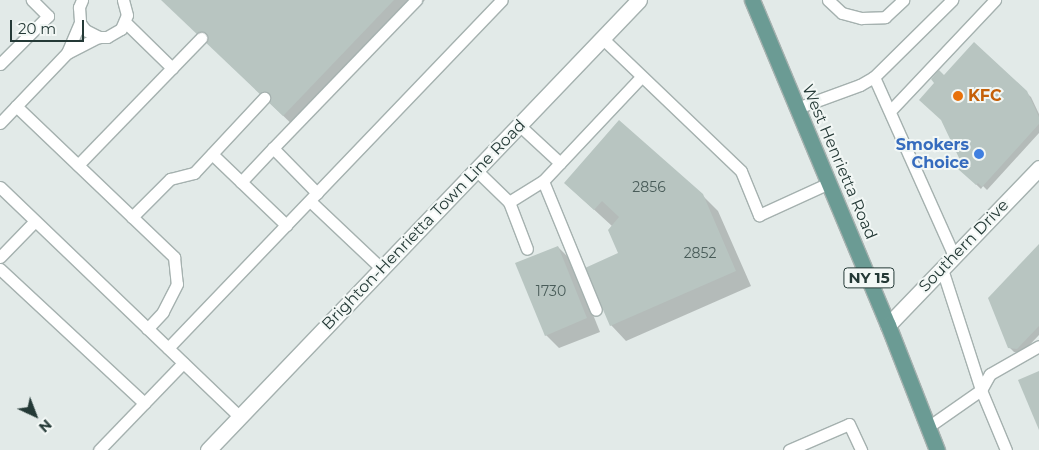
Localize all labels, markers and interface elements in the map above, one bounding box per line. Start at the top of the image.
scale bar [12,10,86,42]
text: 20 m [18,19,56,38]
street label: West Henrietta Road [798,82,880,242]
place label: KFC [968,86,1002,106]
marker: KFC [952,90,964,102]
street label: Brighton-Henrietta Town Line Road [318,116,530,334]
place label: Smokers Choice [896,135,969,173]
marker: Smokers Choice [973,148,985,160]
house number: 2856 [632,179,666,195]
street label: Southern Drive [915,196,1013,296]
house number: 2852 [684,245,716,261]
road number: NY 15 [843,266,895,290]
house number: 1730 [536,283,566,299]
north arrow [10,390,60,440]
text: N [35,416,56,436]

